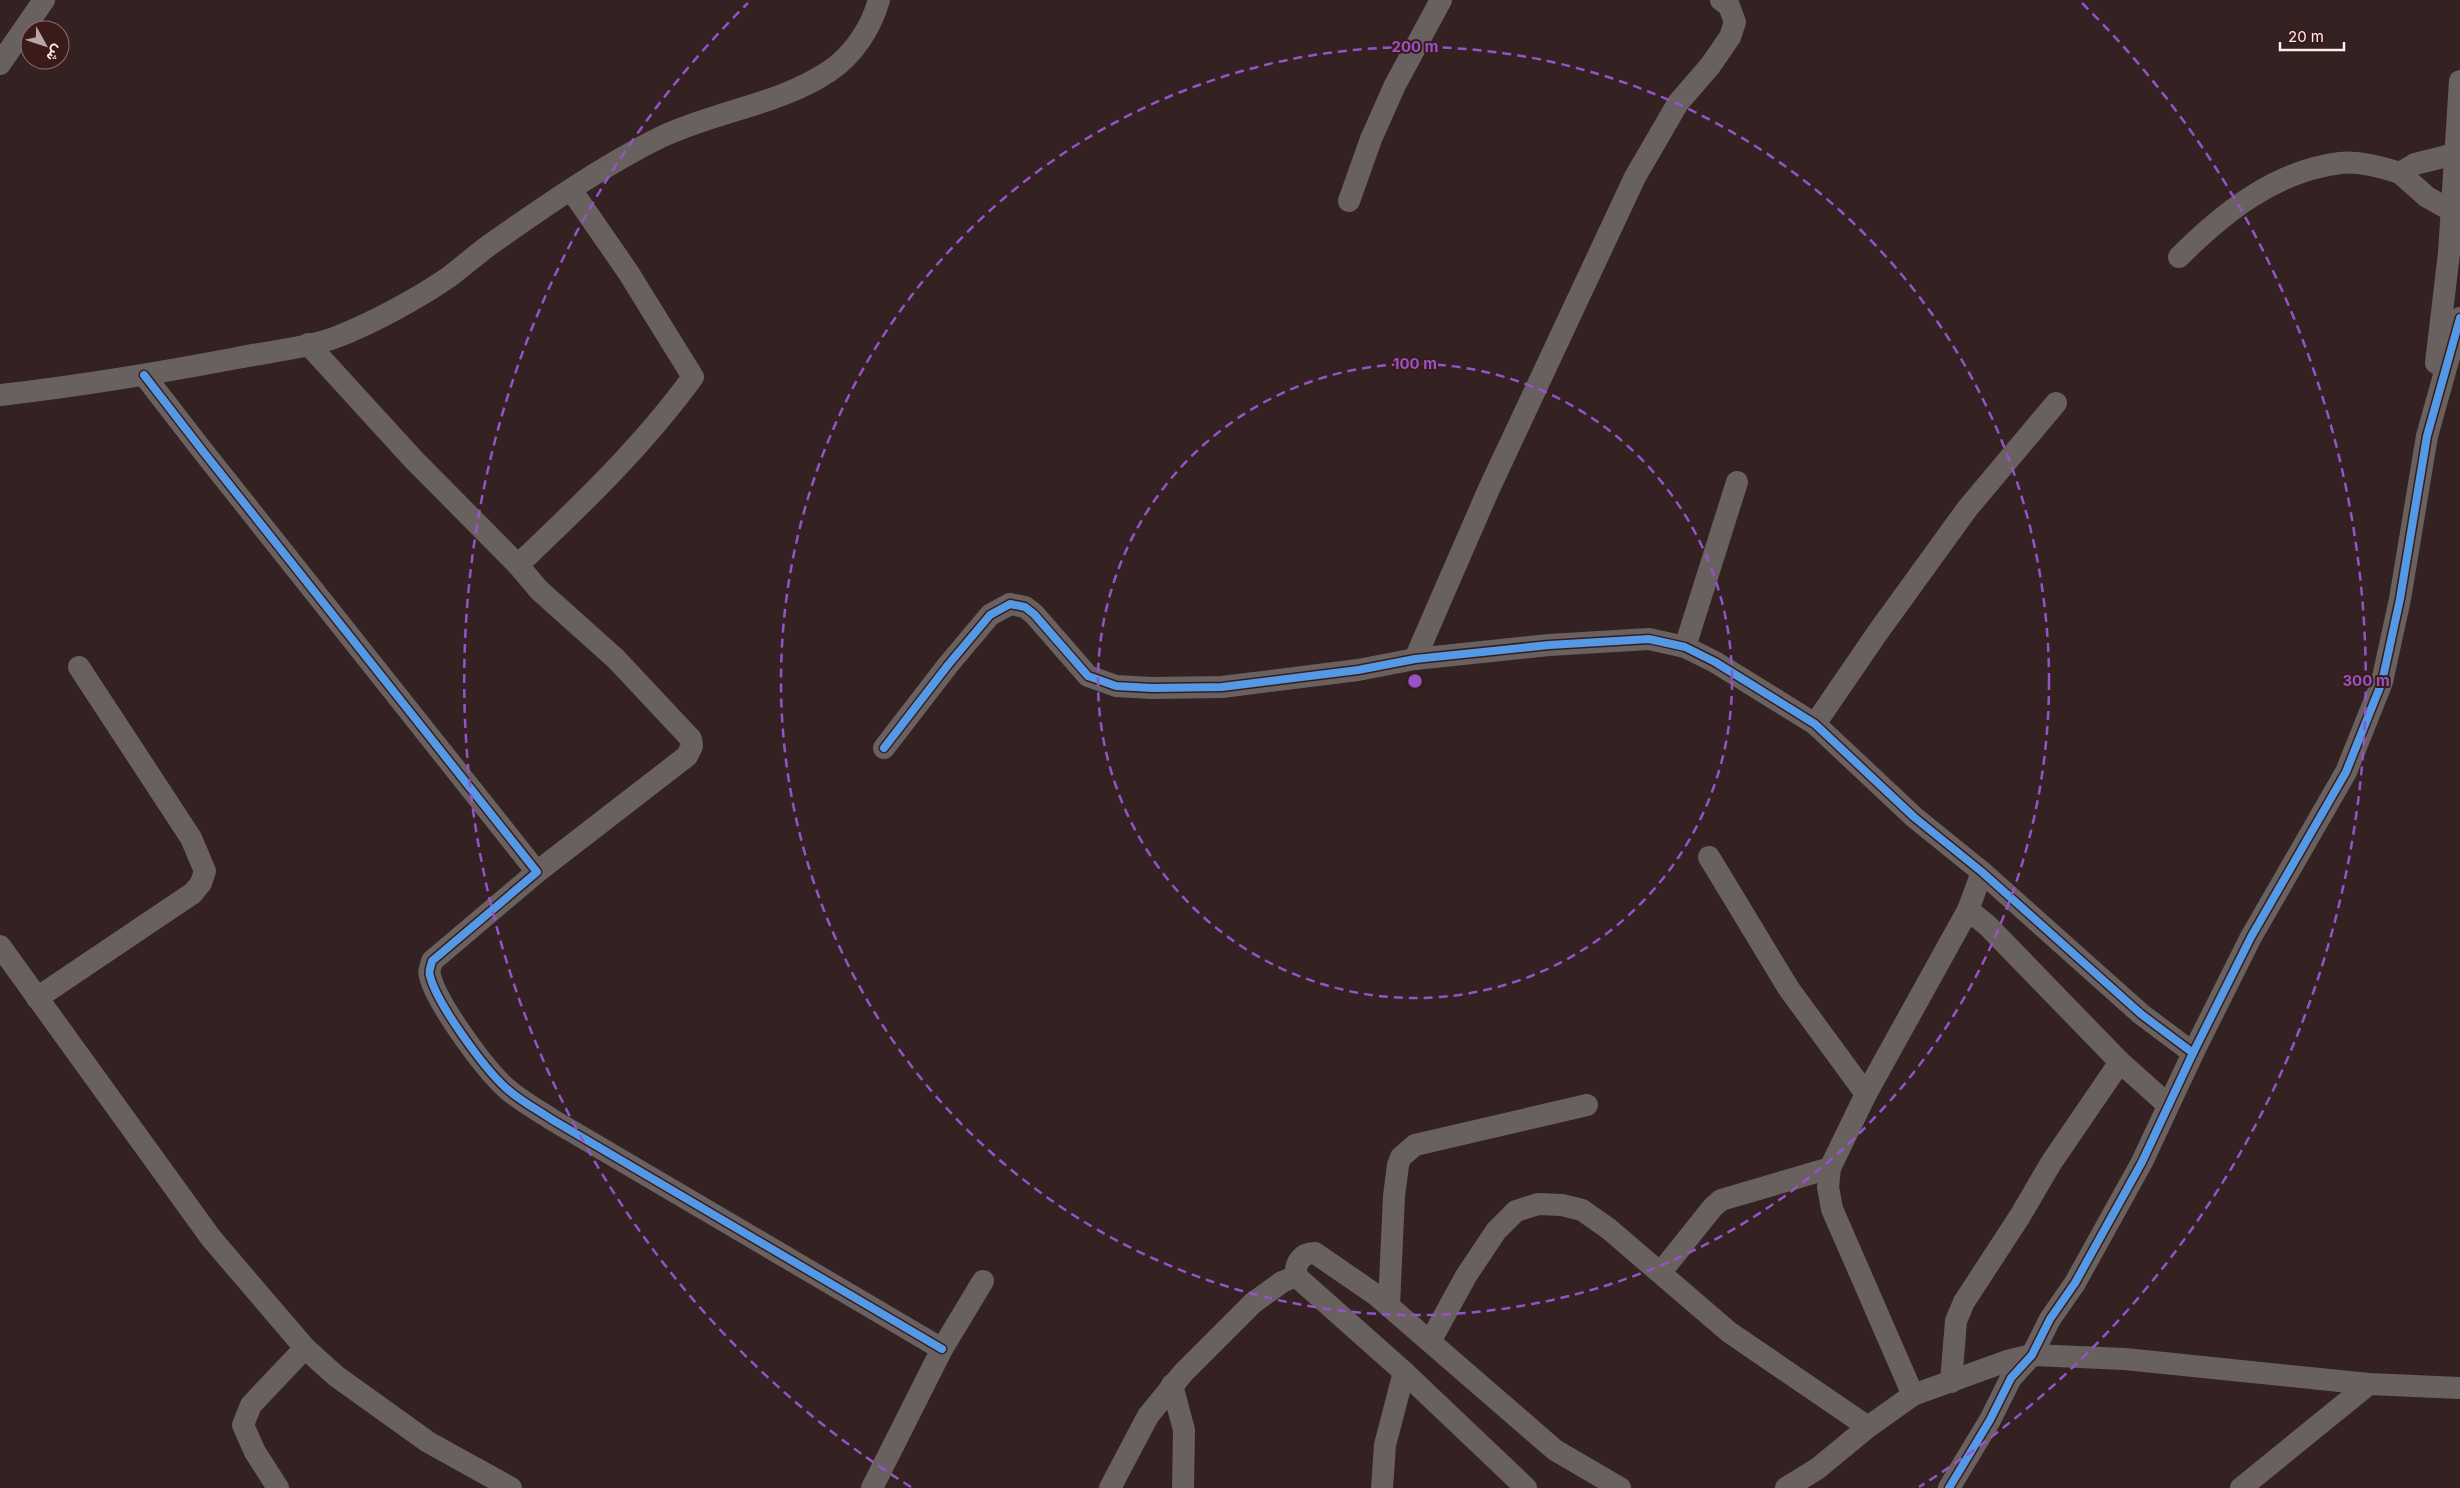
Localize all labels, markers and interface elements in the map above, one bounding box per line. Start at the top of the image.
north arrow [20,20,70,70]
scale bar [2280,20,2344,52]
text: 20 m [2288,27,2324,46]
text: 200 m [1392,37,1438,56]
text: ش [43,41,67,66]
text: 100 m [1393,354,1437,373]
text: 300 m [2342,671,2390,690]
centre of rings [1406,672,1424,690]

